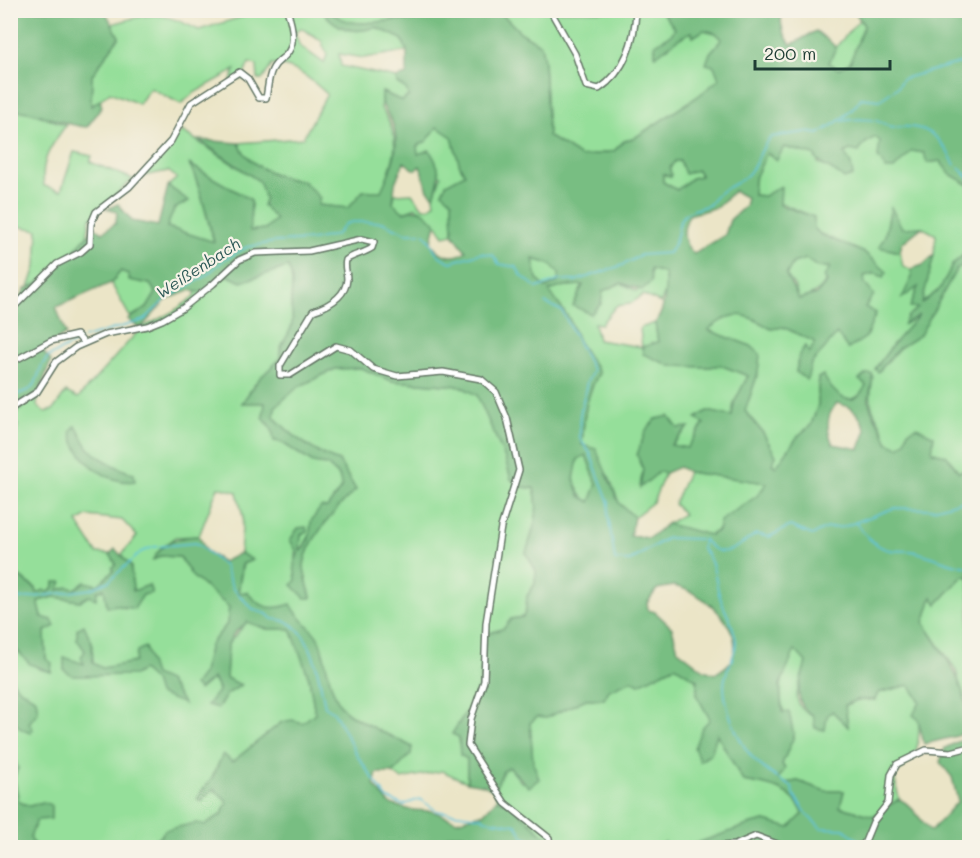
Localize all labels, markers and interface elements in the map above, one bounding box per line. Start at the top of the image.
scale bar [755,33,890,71]
text: 200 m [764,41,816,65]
water label: Weißenbach [152,233,244,303]

